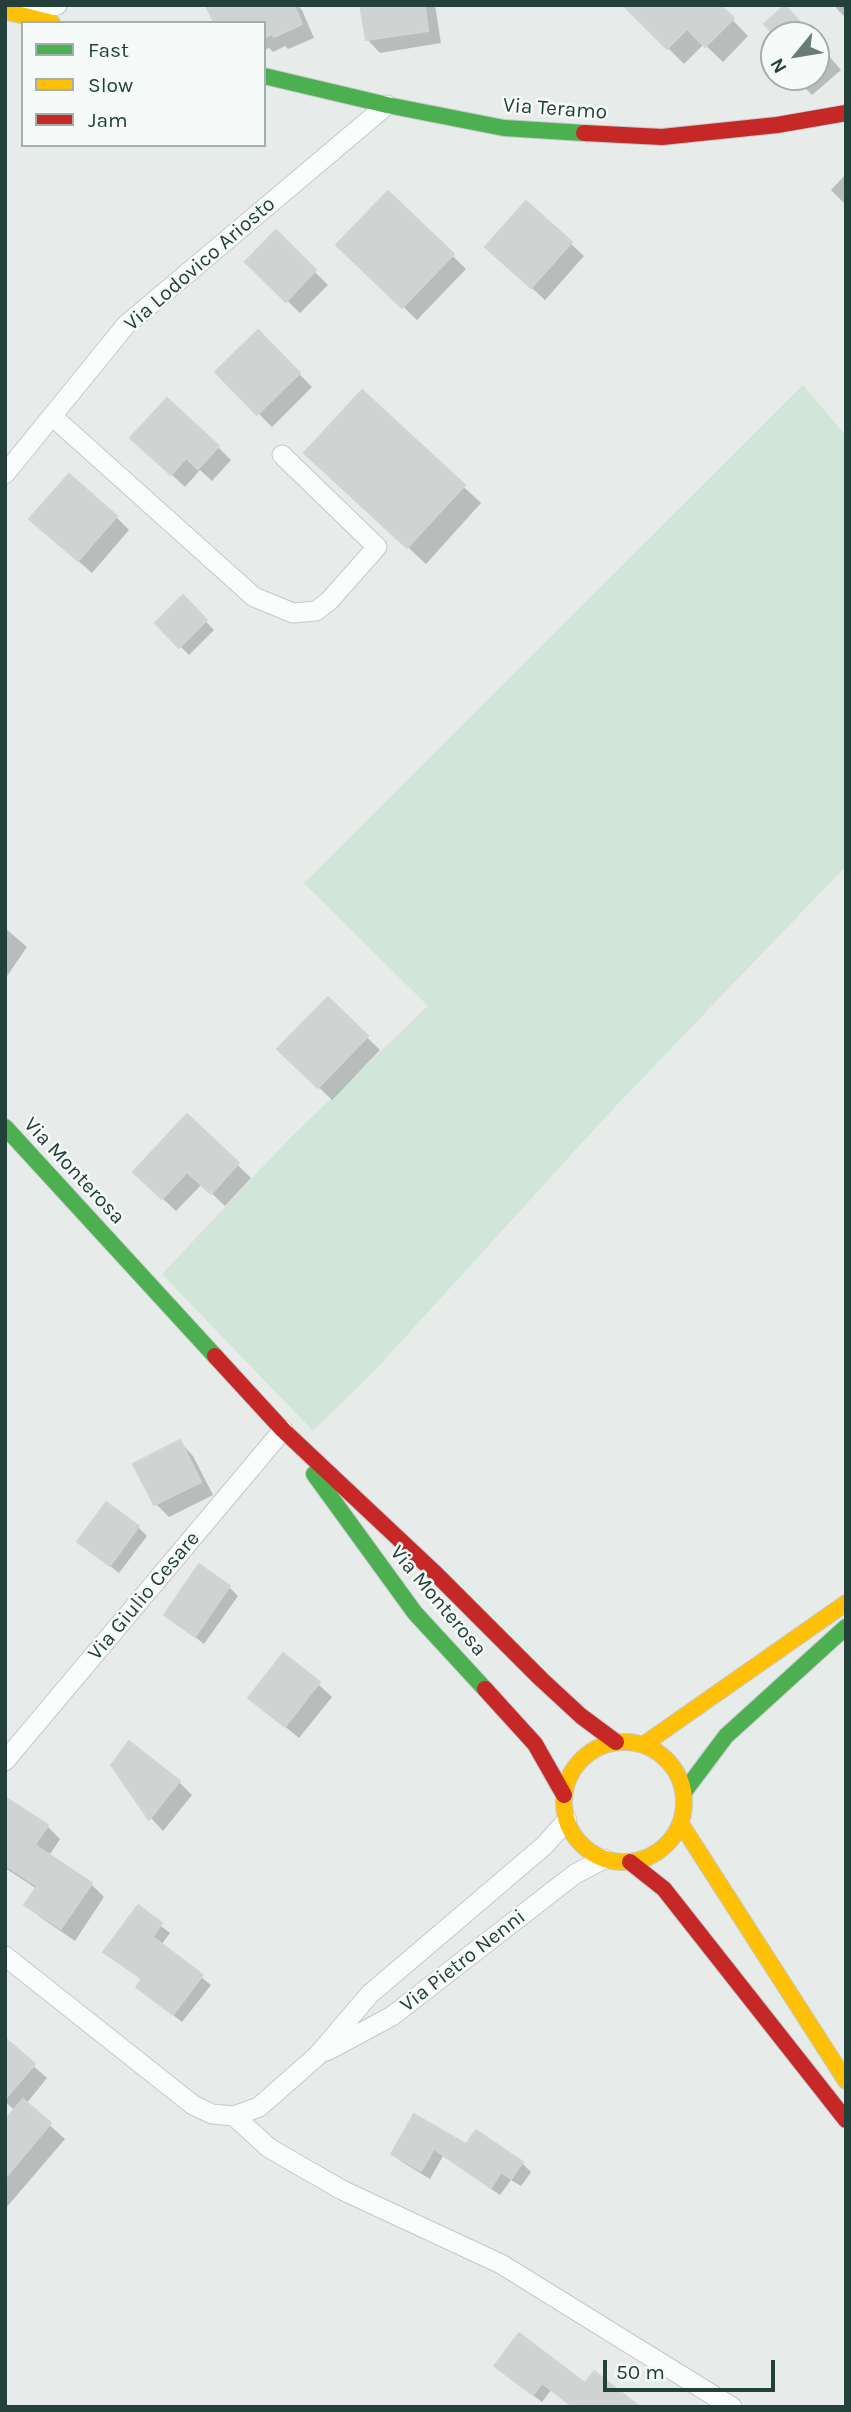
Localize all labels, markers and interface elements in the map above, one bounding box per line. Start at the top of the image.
legend [21,21,266,147]
north arrow [760,21,830,91]
text: Fast [88,38,129,62]
text: N [766,54,791,77]
text: Slow [88,73,133,97]
street label: Via Teramo [502,93,608,125]
text: Jam [88,108,128,132]
street label: Via Lodovico Ariosto [119,192,281,336]
street label: Via Monterosa [18,1112,130,1230]
street label: Via Giulio Cesare [83,1526,205,1666]
street label: Via Monterosa [384,1540,492,1662]
street label: Via Pietro Nenni [395,1904,531,2018]
scale bar [606,2346,778,2390]
text: 50 m [616,2360,665,2384]

